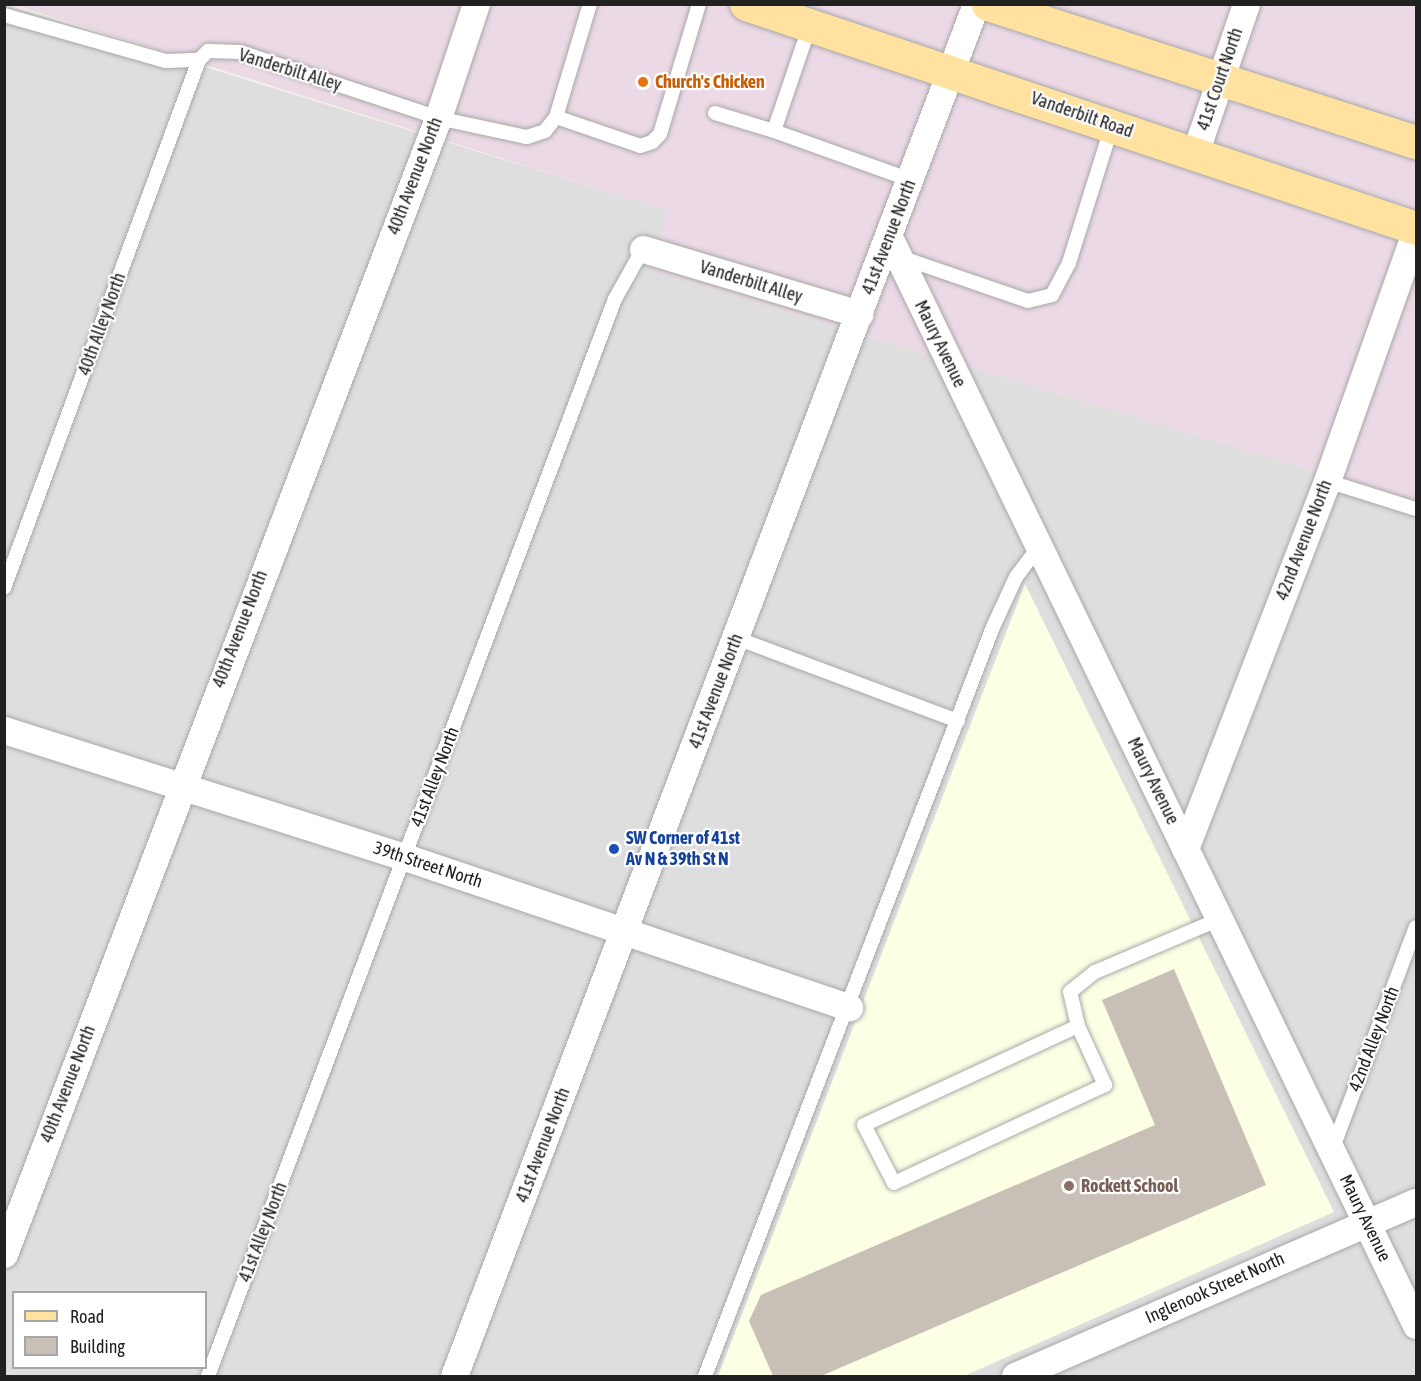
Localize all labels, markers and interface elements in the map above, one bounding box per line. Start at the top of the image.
street label: 41st Court North [1192,25,1248,133]
street label: Vanderbilt Alley [236,44,344,96]
place label: Church's Chicken [655,71,765,93]
marker: Church's Chicken [636,75,650,89]
street label: Vanderbilt Road [1028,87,1136,143]
street label: 40th Avenue North [383,114,447,238]
street label: 41st Avenue North [857,176,921,298]
street label: Vanderbilt Alley [697,256,805,308]
street label: 40th Alley North [73,270,131,378]
street label: Maury Avenue [910,297,970,391]
street label: 42nd Avenue North [1271,477,1337,603]
street label: 40th Avenue North [208,567,272,691]
street label: 41st Avenue North [684,630,748,752]
street label: 41st Alley North [406,724,464,830]
street label: Maury Avenue [1123,734,1183,828]
place label: SW Corner of 41st Av N & 39th St N [626,828,740,870]
street label: 39th Street North [371,837,485,893]
marker: SW Corner of 41st Av N & 39th St N [607,842,621,856]
street label: 42nd Alley North [1344,983,1404,1095]
street label: 40th Avenue North [36,1022,100,1146]
street label: 41st Avenue North [511,1084,575,1206]
street label: Maury Avenue [1335,1171,1395,1265]
place label: Rockett School [1081,1175,1178,1197]
street label: 41st Alley North [234,1179,292,1285]
marker: Rockett School [1062,1179,1076,1193]
street label: Inglenook Street North [1142,1248,1288,1328]
legend [12,1291,207,1369]
text: Road [70,1306,104,1327]
text: Building [70,1336,125,1357]

